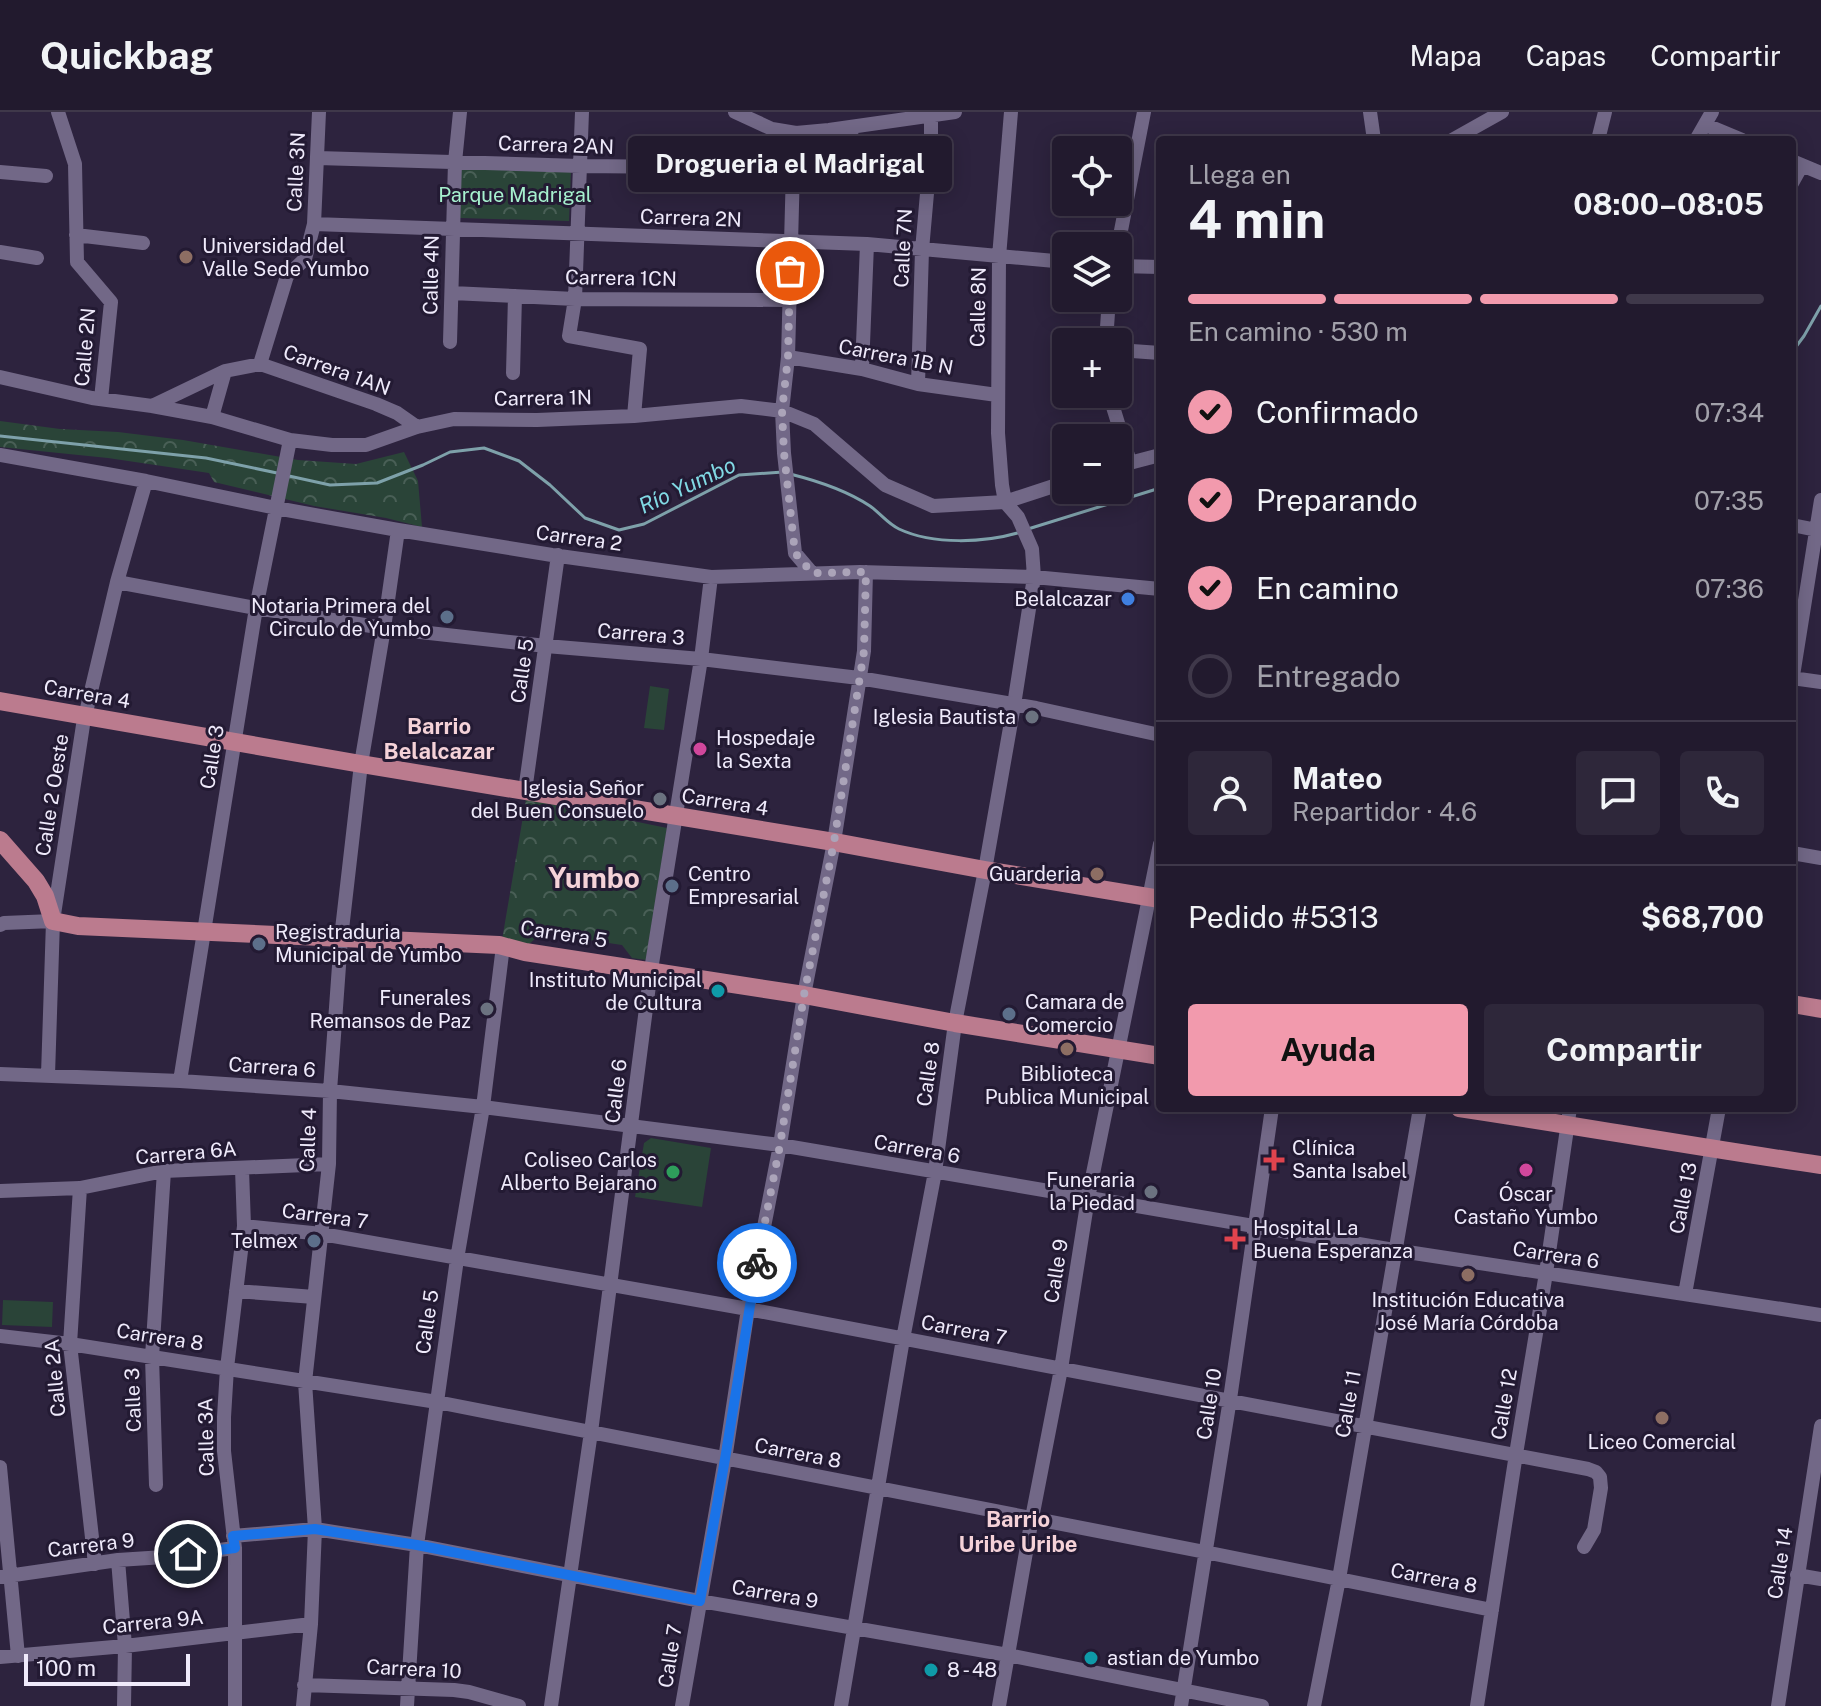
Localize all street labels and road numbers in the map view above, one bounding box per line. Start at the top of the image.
street label: Carrera 2AN [498,131,614,159]
street label: Calle 3N [282,132,310,212]
street label: Carrera 2N [640,204,742,232]
street label: Calle 7N [889,208,917,288]
street label: Calle 4N [418,235,444,315]
street label: Carrera 1CN [565,265,677,291]
street label: Calle 8N [965,267,991,347]
street label: Calle 2N [70,307,100,387]
street label: Carrera 1B N [837,334,955,380]
street label: Carrera 1AN [280,340,394,400]
street label: Carrera 1N [494,385,592,411]
street label: Carrera 2 [534,520,624,556]
street label: Carrera 3 [596,618,686,650]
street label: Calle 5 [506,637,538,705]
street label: Carrera 4 [42,675,132,713]
street label: Calle 3 [195,723,229,791]
street label: Calle 2 Oeste [30,732,74,858]
street label: Carrera 4 [680,783,770,821]
street label: Carrera 5 [519,915,609,953]
street label: Calle 8 [912,1040,944,1108]
street label: Carrera 6 [228,1052,316,1082]
street label: Calle 6 [600,1058,632,1124]
street label: Calle 4 [295,1107,321,1173]
street label: Carrera 6 [872,1130,962,1168]
street label: Carrera 6A [134,1137,238,1169]
street label: Calle 13 [1664,1160,1702,1236]
street label: Carrera 7 [280,1198,370,1234]
street label: Carrera 6 [1511,1236,1601,1274]
street label: Calle 9 [1039,1237,1073,1305]
street label: Calle 5 [411,1288,443,1356]
street label: Carrera 7 [919,1310,1009,1350]
street label: Carrera 8 [115,1318,205,1356]
street label: Calle 2A [40,1338,70,1418]
street label: Calle 10 [1191,1366,1227,1442]
street label: Calle 12 [1486,1366,1522,1442]
street label: Calle 3 [120,1367,146,1433]
street label: Calle 11 [1330,1368,1366,1440]
street label: Calle 3A [193,1397,219,1477]
street label: Carrera 8 [753,1433,843,1473]
street label: Calle 14 [1762,1525,1798,1601]
street label: Carrera 9 [46,1528,136,1562]
street label: Carrera 8 [1389,1558,1479,1598]
street label: Carrera 9 [730,1575,820,1613]
street label: Carrera 9A [101,1605,205,1639]
street label: Calle 7 [653,1622,687,1690]
street label: Carrera 10 [366,1655,462,1683]

